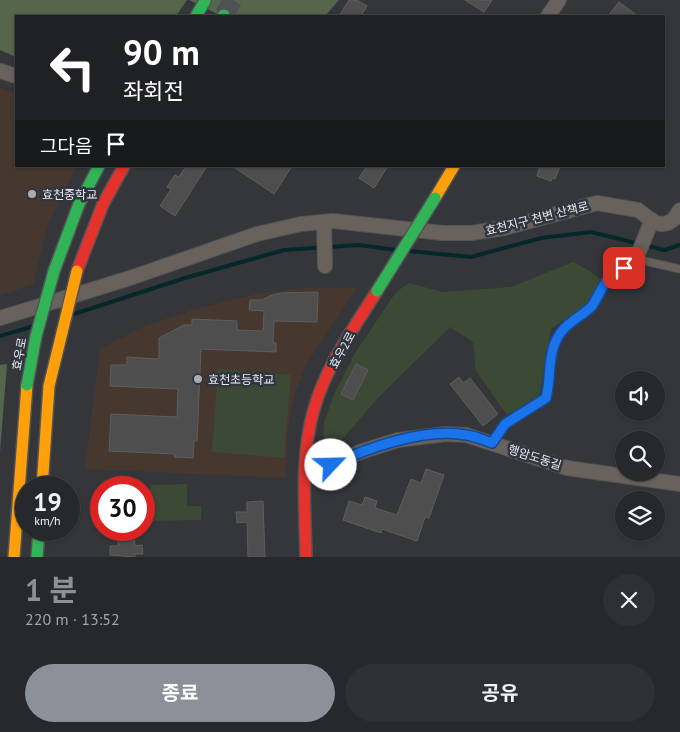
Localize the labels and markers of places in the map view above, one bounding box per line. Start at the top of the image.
place label: 효천중학교 [42,187,97,202]
marker: 효천중학교 [26,188,38,200]
pin [603,247,645,289]
place label: 효천초등학교 [208,372,274,387]
marker: 효천초등학교 [192,373,204,385]

